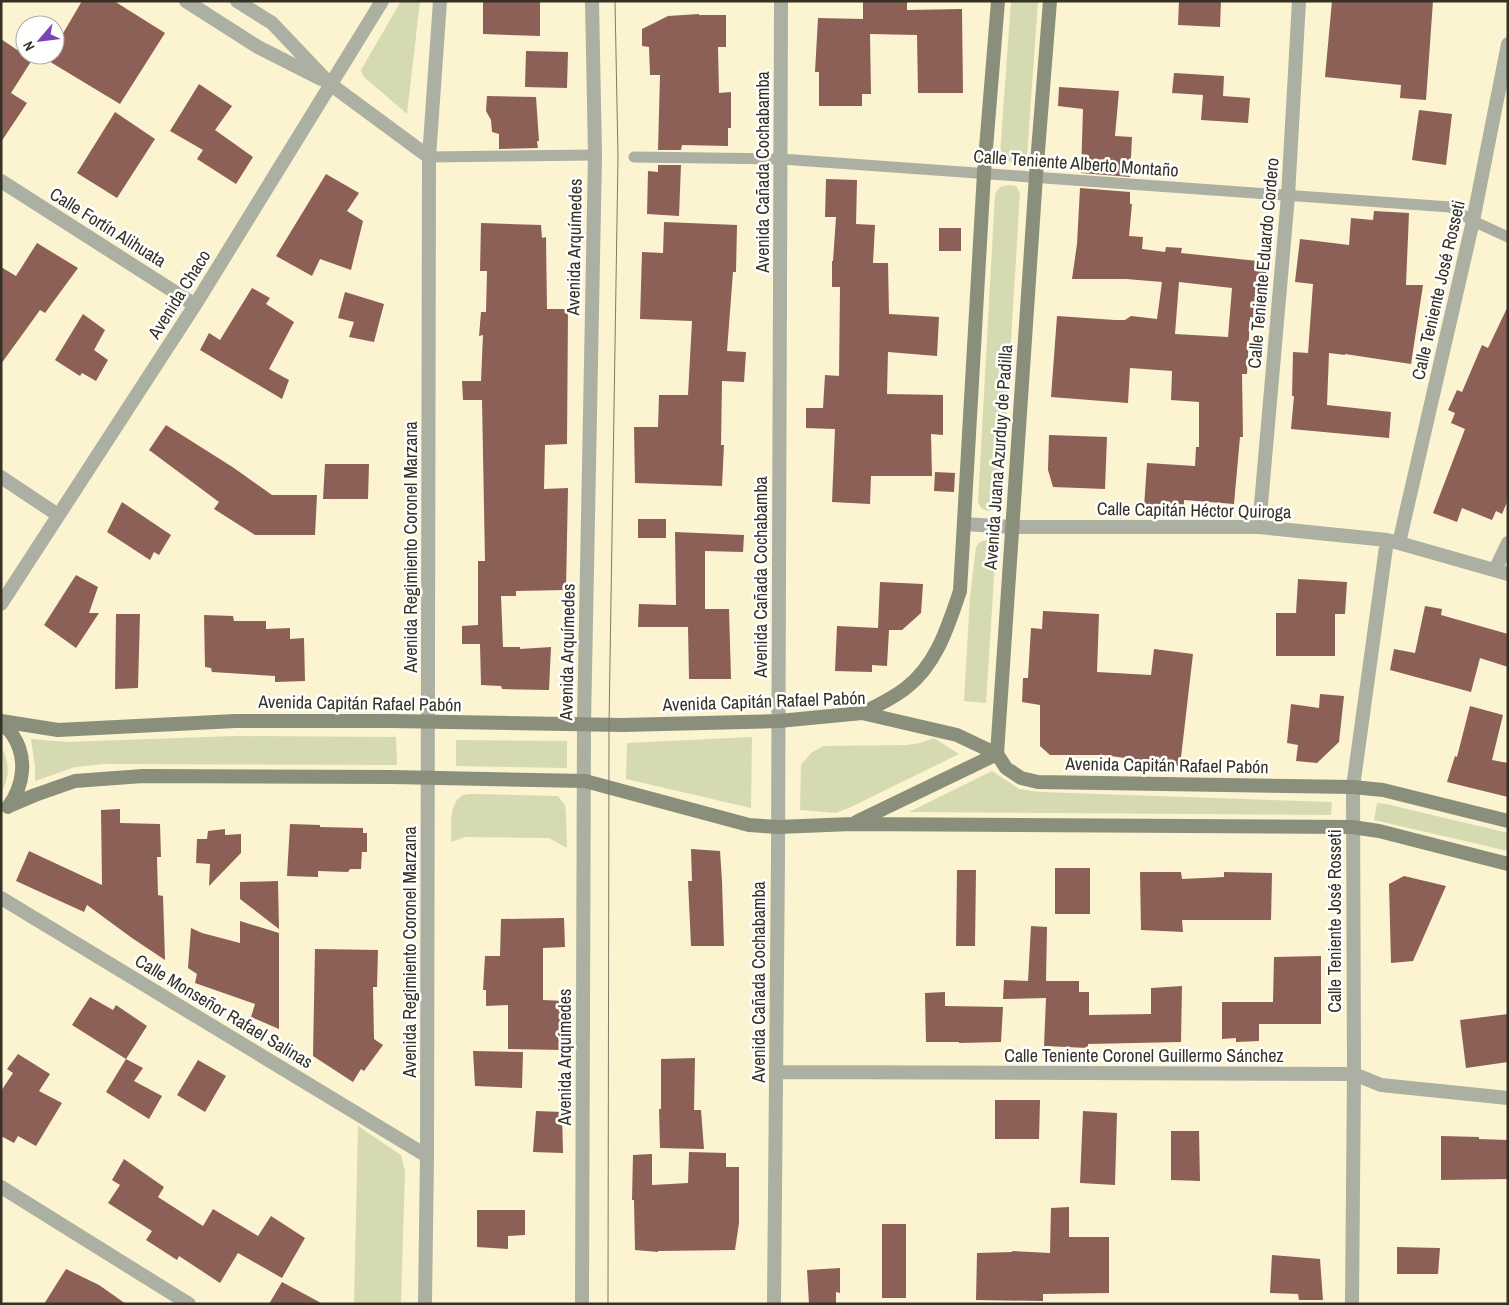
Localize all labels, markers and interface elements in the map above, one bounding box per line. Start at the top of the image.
north arrow [15,15,65,65]
text: N [19,38,38,54]
street label: Avenida Cañada Cochabamba [750,71,775,274]
street label: Calle Teniente Alberto Montaño [973,143,1179,183]
street label: Calle Teniente Eduardo Cordero [1241,157,1285,369]
street label: Avenida Arquímedes [560,178,588,317]
street label: Calle Fortín Alihuata [45,181,171,273]
street label: Calle Teniente José Rosseti [1405,198,1471,382]
street label: Avenida Chaco [141,245,216,344]
street label: Avenida Juana Azurduy de Padilla [978,344,1018,571]
street label: Avenida Regimiento Coronel Marzana [398,421,423,674]
street label: Avenida Cañada Cochabamba [748,476,773,679]
street label: Calle Capitán Héctor Quiroga [1097,496,1291,524]
street label: Avenida Arquímedes [553,583,581,722]
street label: Avenida Capitán Rafael Pabón [661,685,866,717]
street label: Avenida Capitán Rafael Pabón [257,689,462,717]
street label: Avenida Capitán Rafael Pabón [1064,751,1269,779]
street label: Avenida Regimiento Coronel Marzana [397,826,422,1079]
street label: Calle Teniente José Rosseti [1322,829,1347,1013]
street label: Avenida Cañada Cochabamba [746,881,771,1084]
street label: Calle Monseñor Rafael Salinas [130,948,318,1074]
street label: Avenida Arquímedes [552,989,577,1126]
street label: Calle Teniente Coronel Guillermo Sánchez [1004,1043,1284,1068]

